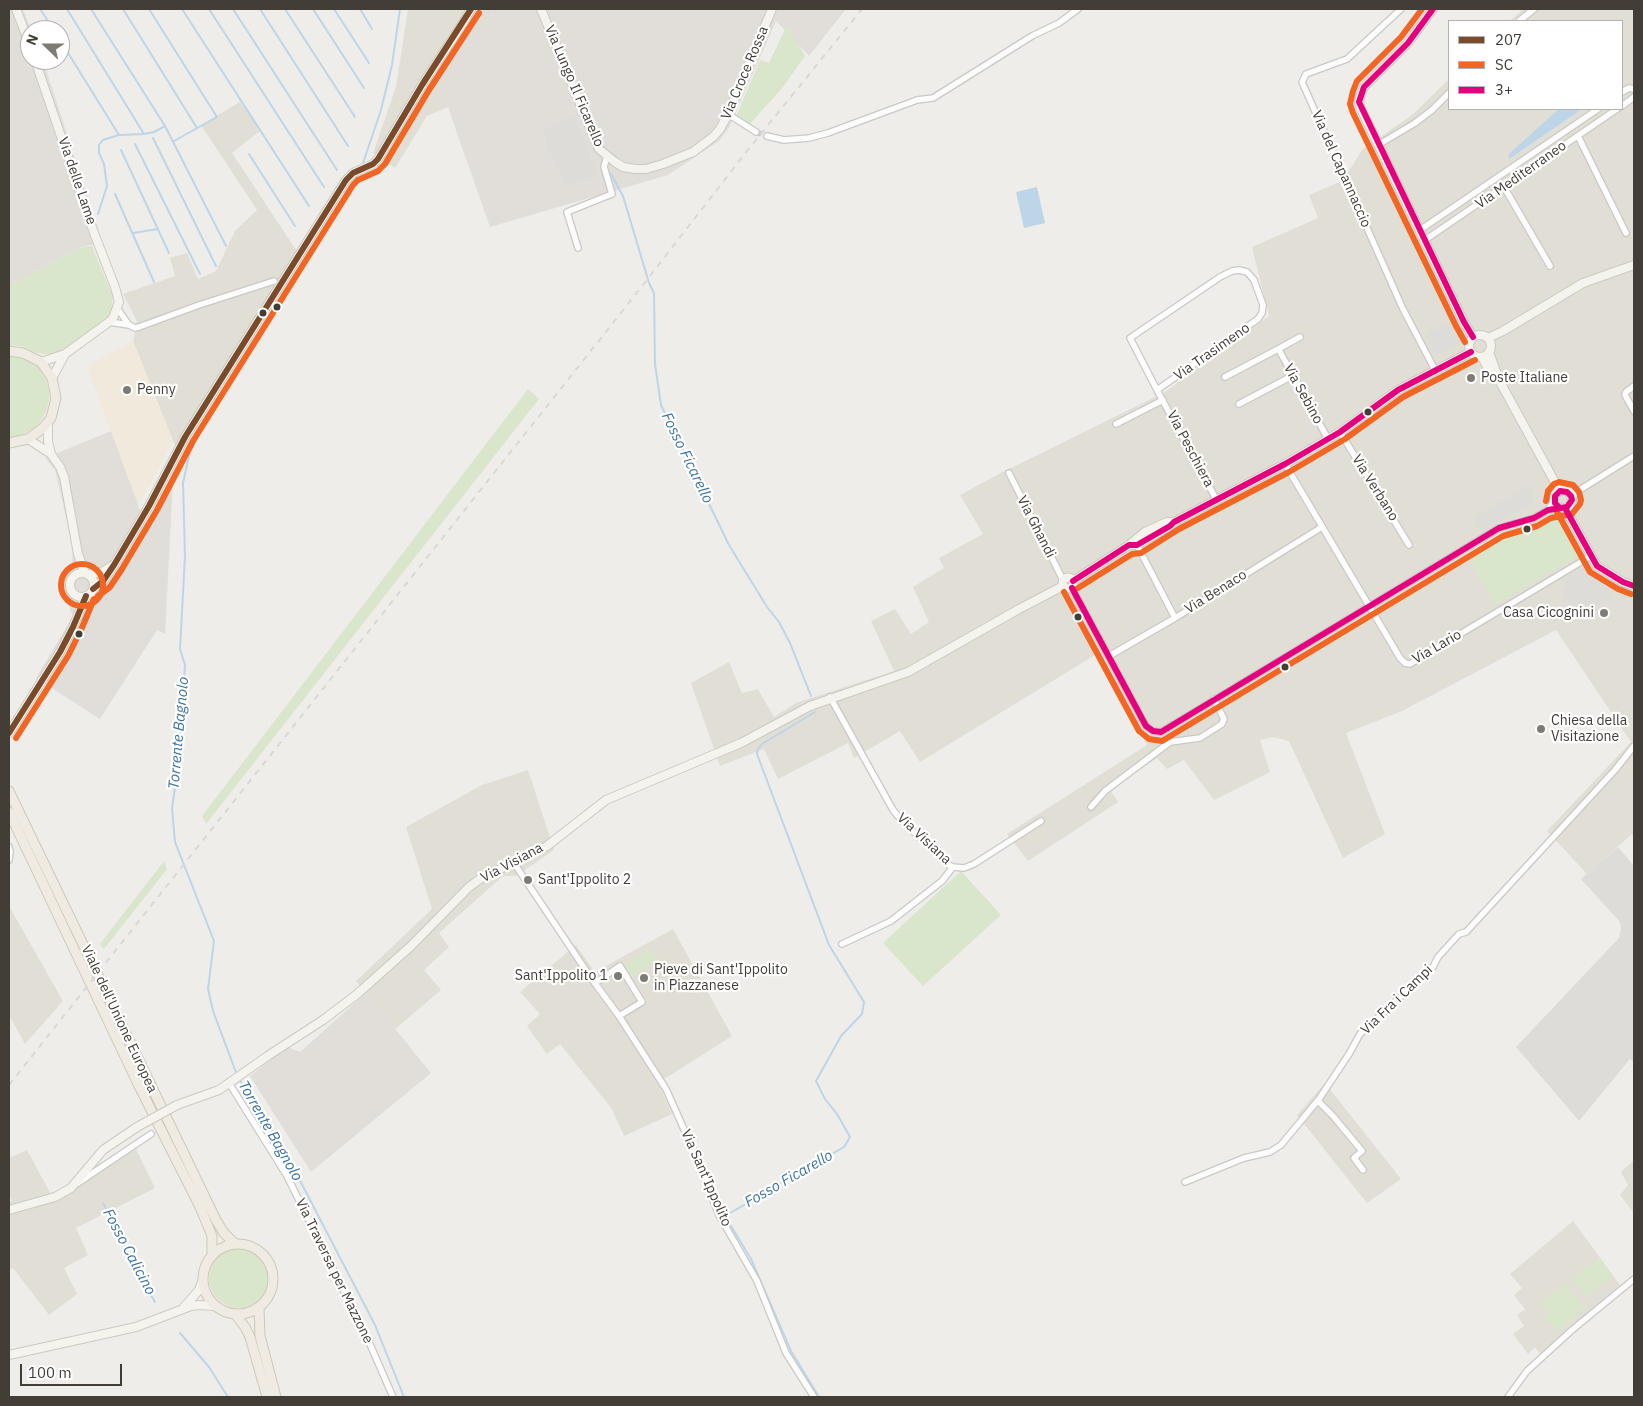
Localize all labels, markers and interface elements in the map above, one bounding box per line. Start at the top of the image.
north arrow [20,20,70,70]
legend [1448,20,1623,110]
street label: Via Lungo Il Ficarello [541,23,607,149]
street label: Via Croce Rossa [718,24,772,122]
text: 207 [1495,30,1522,49]
text: N [22,32,42,48]
text: SC [1495,55,1513,74]
text: 3+ [1495,80,1513,99]
street label: Via del Capannaccio [1308,108,1374,230]
street label: Via delle Lame [54,135,100,227]
street label: Via Mediterraneo [1472,137,1570,213]
unlabelled marker [272,302,282,312]
unlabelled marker [258,308,268,318]
street label: Via Trasimeno [1171,320,1253,384]
street label: Via Sebino [1280,361,1326,427]
place label: Poste Italiane [1481,370,1568,386]
marker: Poste Italiane [1465,372,1477,384]
place label: Penny [137,382,176,398]
marker: Penny [121,384,133,396]
unlabelled marker [1363,407,1373,417]
street label: Via Peschiera [1163,408,1217,490]
water label: Fosso Ficarello [657,410,717,506]
street label: Via Verbano [1348,452,1402,524]
street label: Via Ghandi [1013,493,1059,561]
unlabelled marker [1522,524,1532,534]
street label: Via Benaco [1182,566,1250,618]
place label: Casa Cicognini [1503,605,1594,621]
marker: Casa Cicognini [1598,607,1610,619]
unlabelled marker [1073,612,1083,622]
street label: Via Lario [1410,626,1464,668]
unlabelled marker [74,629,84,639]
unlabelled marker [1280,662,1290,672]
water label: Torrente Bagnolo [165,676,193,790]
place label: Chiesa della Visitazione [1551,713,1627,746]
marker: Chiesa della Visitazione [1535,723,1547,735]
street label: Via Visiana [893,810,955,868]
street label: Via Visiana [478,840,546,886]
place label: Sant'Ippolito 2 [538,872,631,888]
marker: Sant'Ippolito 2 [522,874,534,886]
street label: Viale dell'Unione Europea [77,942,161,1096]
place label: Pieve di Sant'Ippolito in Piazzanese [654,962,788,994]
street label: Via Fra i Campi [1358,962,1436,1038]
place label: Sant'Ippolito 1 [515,968,608,984]
marker: Sant'Ippolito 1 [612,970,624,982]
marker: Pieve di Sant'Ippolito in Piazzanese [638,972,650,984]
water label: Torrente Bagnolo [234,1077,306,1185]
street label: Via Sant'Ippolito [677,1127,735,1229]
water label: Fosso Ficarello [742,1146,836,1212]
street label: Via Traversa per Mazzone [292,1196,376,1346]
water label: Fosso Calicino [99,1206,159,1298]
scale bar [22,1354,125,1386]
text: 100 m [28,1363,72,1382]

